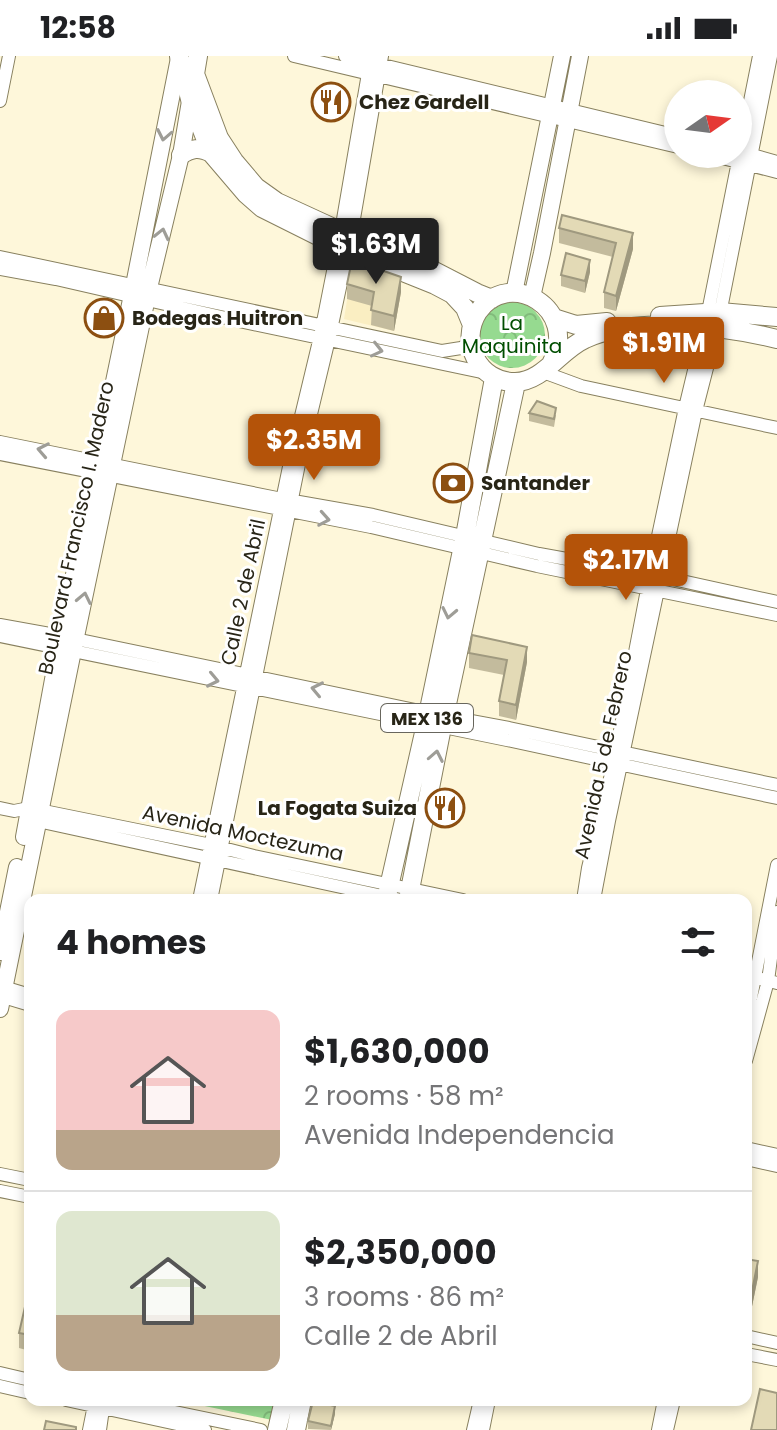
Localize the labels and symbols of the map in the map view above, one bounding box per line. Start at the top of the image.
north arrow [664,80,752,168]
restaurant icon: Chez Gardell [310,81,352,123]
place label: Chez Gardell [359,88,489,116]
one-way arrow [156,128,173,142]
pin: $1.63M [311,218,441,286]
one-way arrow [153,228,170,242]
shop icon: Bodegas Huitron [83,297,125,339]
place label: Bodegas Huitron [132,304,303,332]
park label: La Maquinita [462,309,562,360]
pin: $1.91M [599,317,729,385]
one-way arrow [370,341,384,358]
street label: Boulevard Francisco I. Madero [31,379,121,677]
pin: $2.35M [249,414,379,482]
one-way arrow [36,442,50,459]
bank icon: Santander [432,462,474,504]
place label: Santander [481,469,590,497]
one-way arrow [317,509,330,526]
street label: Calle 2 de Abril [214,516,272,668]
pin: $2.17M [561,534,691,602]
one-way arrow [75,592,92,605]
one-way arrow [441,606,458,619]
street label: Avenida 5 de Febrero [567,648,639,862]
one-way arrow [206,671,220,688]
one-way arrow [311,681,324,698]
road number: MEX 136 [381,704,473,732]
one-way arrow [427,750,444,763]
restaurant icon: La Fogata Suiza [424,787,466,829]
place label: La Fogata Suiza [258,794,417,822]
street label: Avenida Moctezuma [140,798,346,868]

